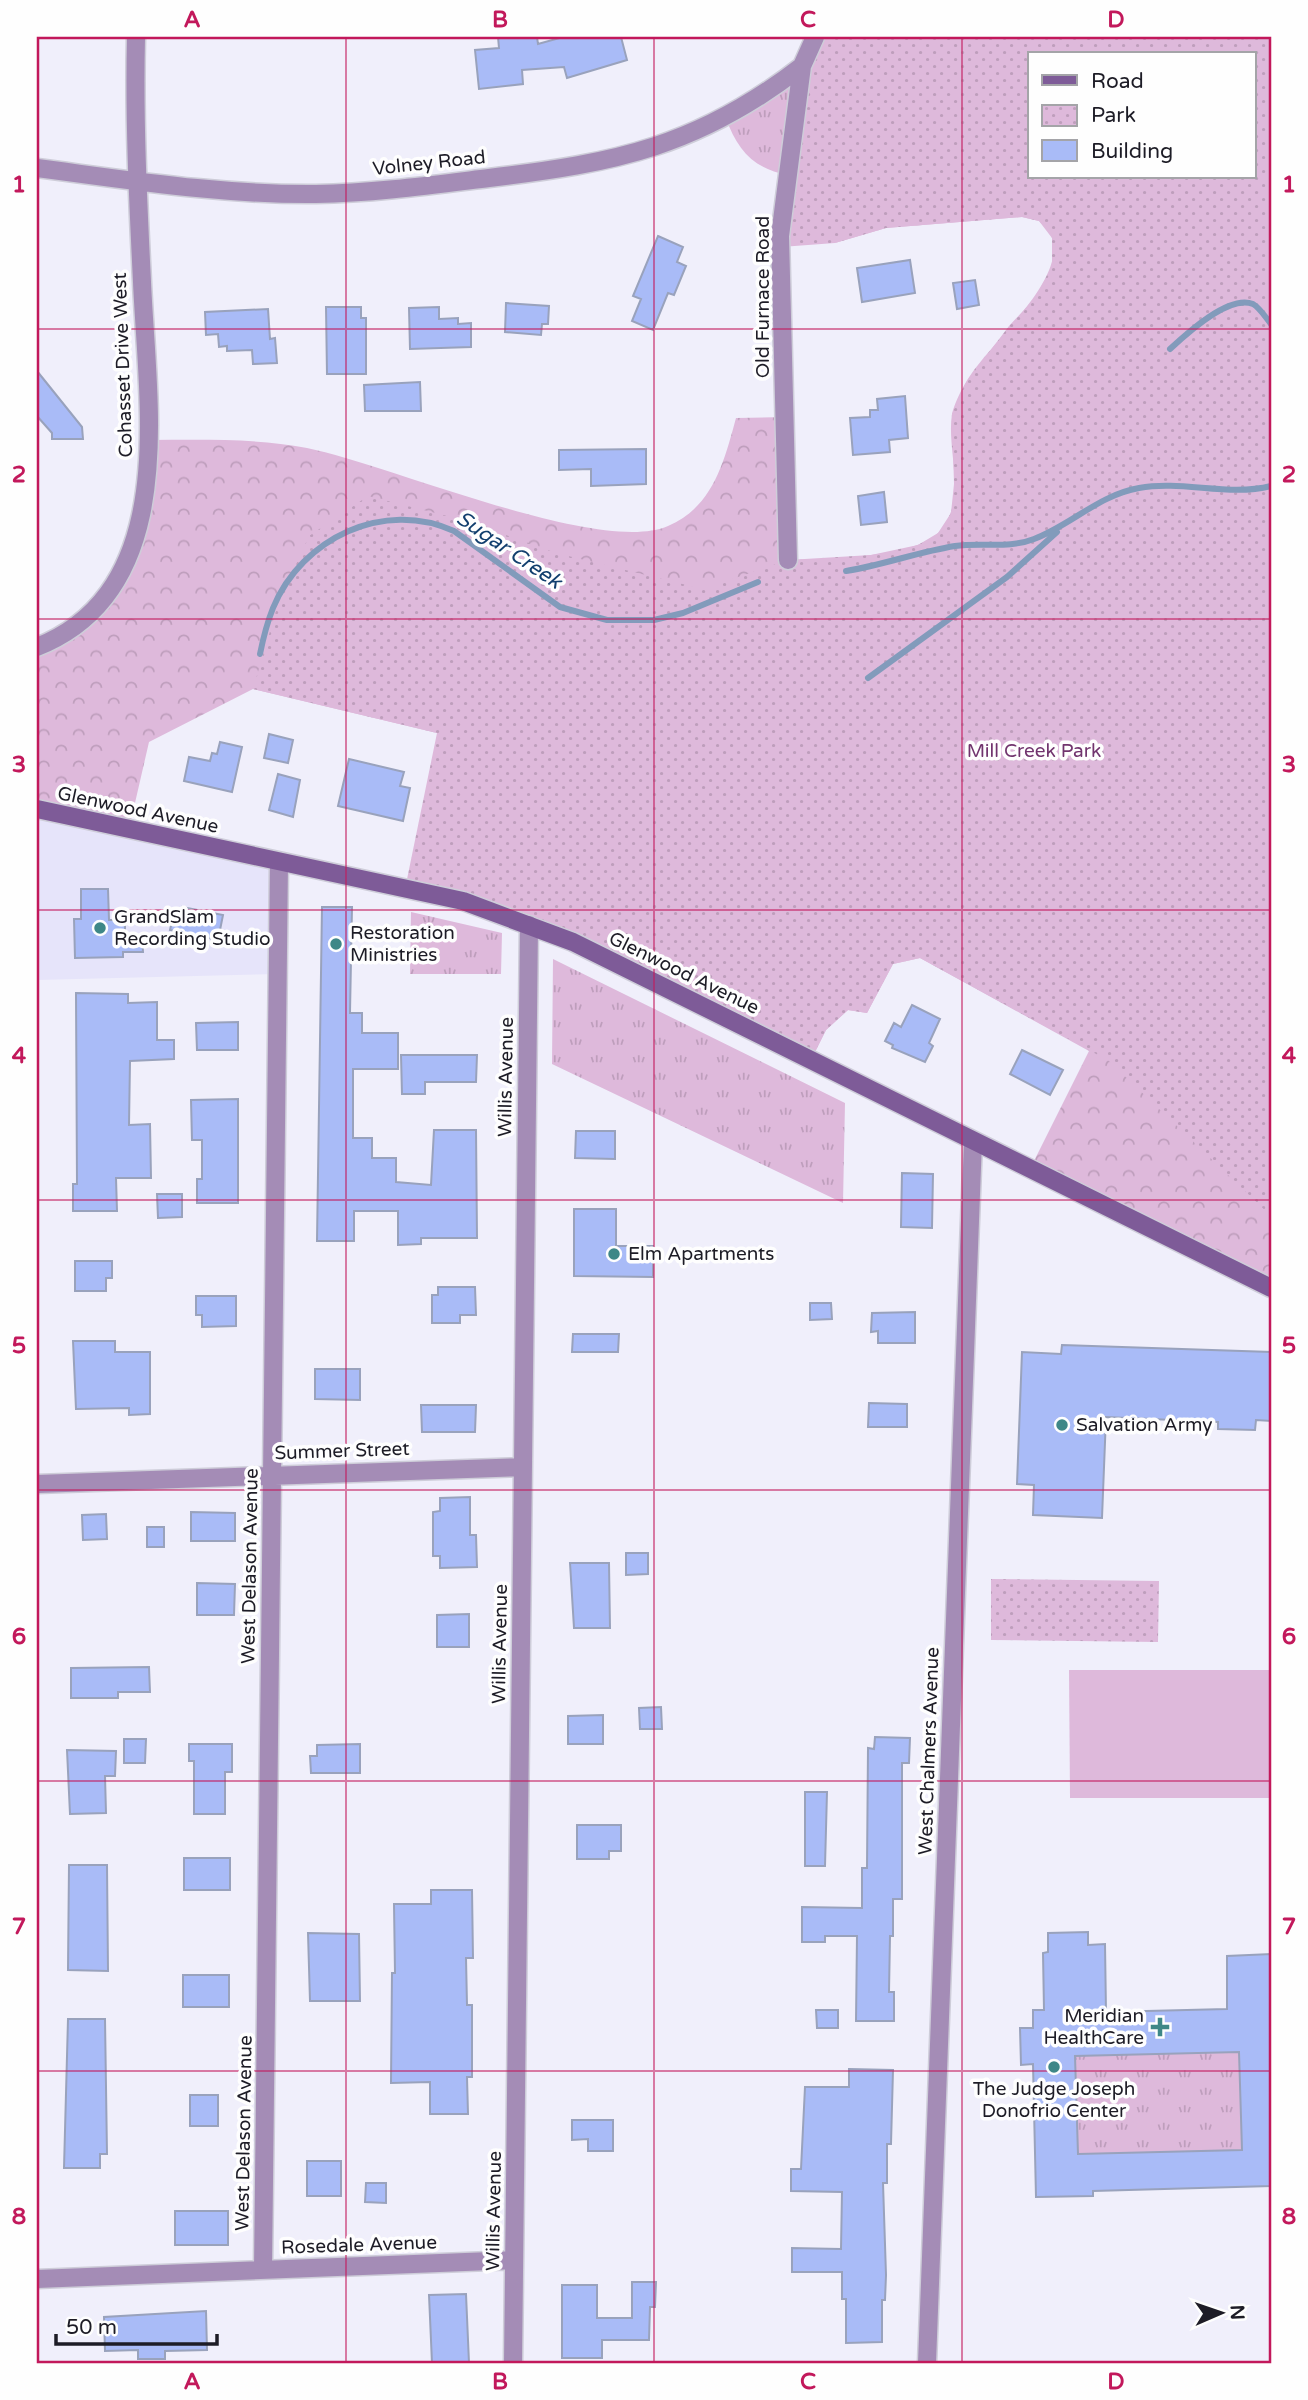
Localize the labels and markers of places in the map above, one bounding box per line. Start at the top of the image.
place label: GrandSlam Recording Studio [114,906,271,950]
marker: GrandSlam Recording Studio [92,920,108,936]
place label: Restoration Ministries [350,922,455,966]
marker: Restoration Ministries [328,936,344,952]
place label: Elm Apartments [628,1243,774,1265]
marker: Elm Apartments [606,1246,622,1262]
place label: Salvation Army [1076,1414,1212,1436]
marker: Salvation Army [1054,1417,1070,1433]
place label: Meridian HealthCare [1043,2005,1144,2049]
marker: Meridian HealthCare [1150,2017,1170,2037]
marker: The Judge Joseph Donofrio Center [1046,2059,1062,2075]
place label: The Judge Joseph Donofrio Center [973,2078,1135,2122]

